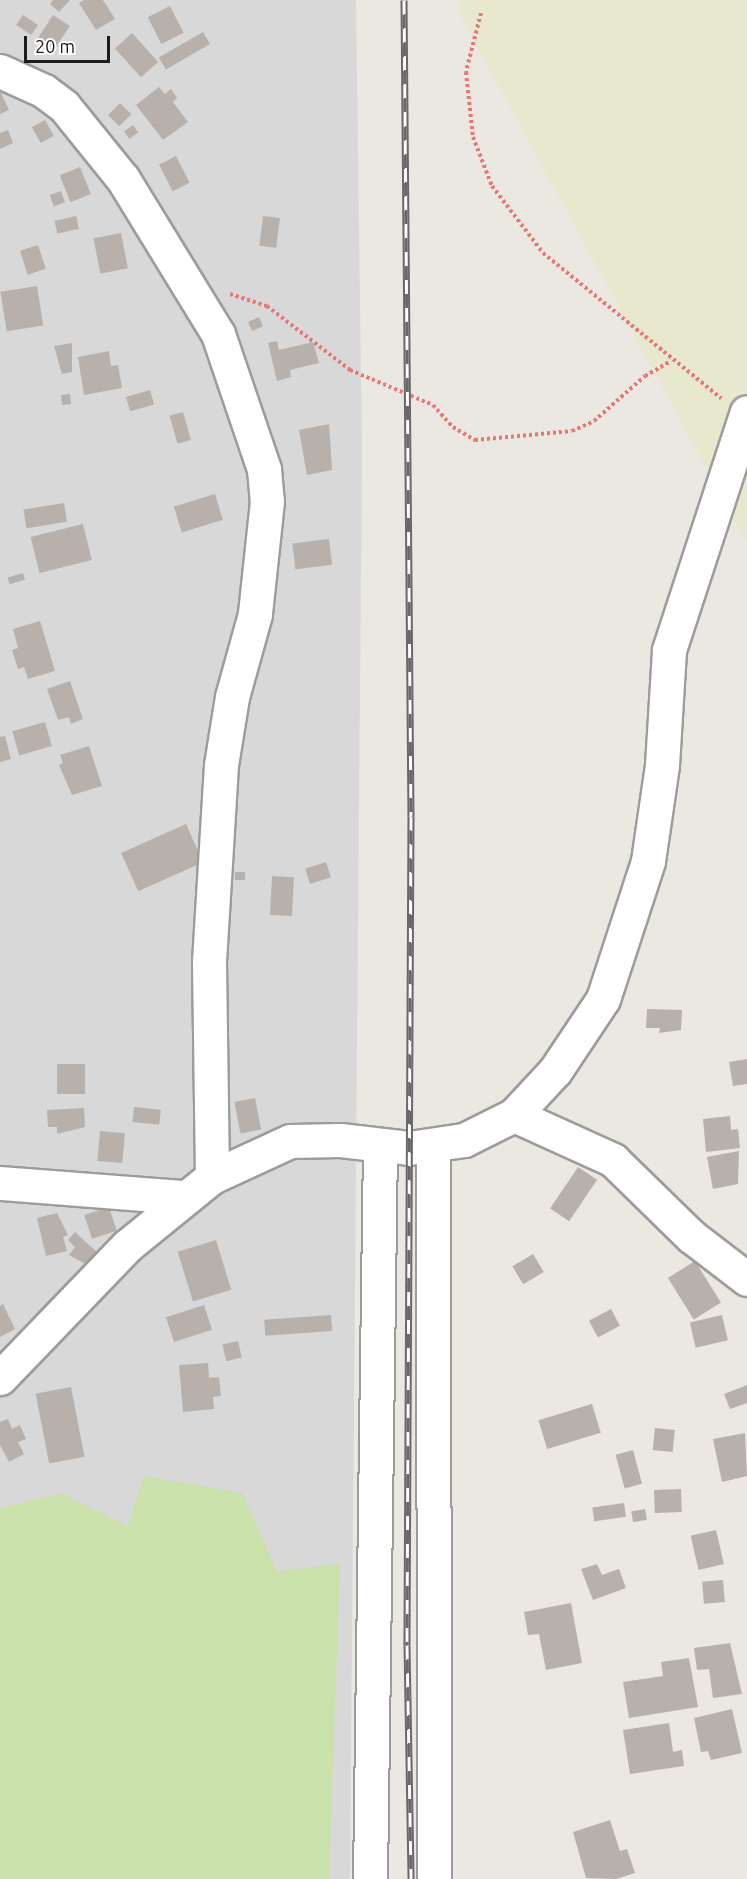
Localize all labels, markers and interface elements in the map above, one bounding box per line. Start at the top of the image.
scale bar [27,24,112,62]
text: 20 m [35,36,75,56]

